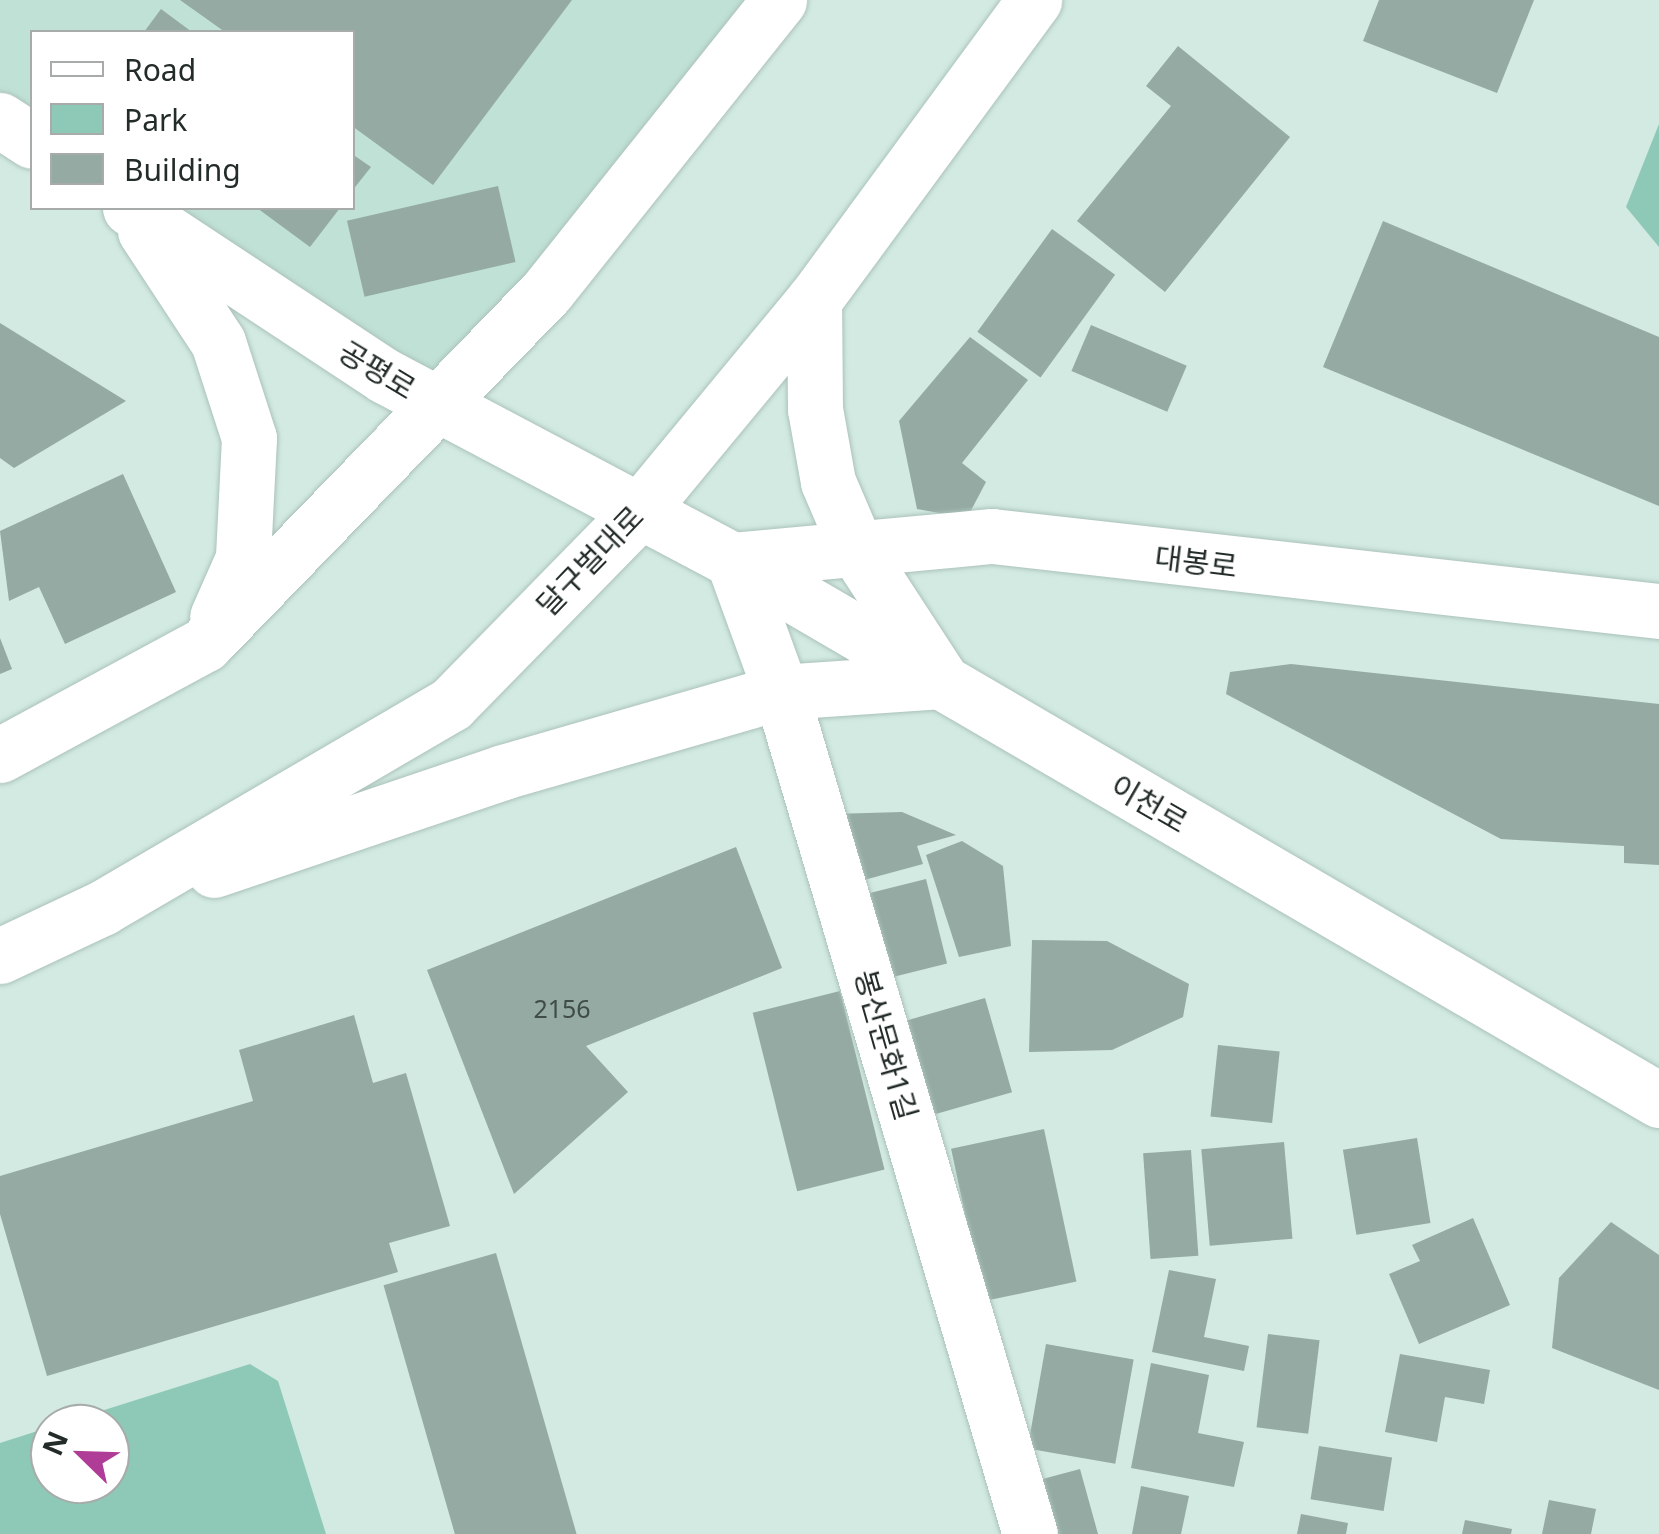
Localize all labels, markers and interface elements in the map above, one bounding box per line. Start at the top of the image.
legend [30,30,355,210]
text: Road [124,49,196,90]
text: Park [124,99,187,140]
text: Building [124,149,241,190]
street label: 공평로 [332,333,422,407]
street label: 달구벌대로 [529,499,651,623]
street label: 대봉로 [1153,539,1239,585]
street label: 이천로 [1104,768,1194,840]
street label: 봉산문화1길 [847,965,925,1125]
house number: 2156 [533,993,591,1023]
north arrow [30,1404,130,1504]
text: N [32,1425,76,1461]

